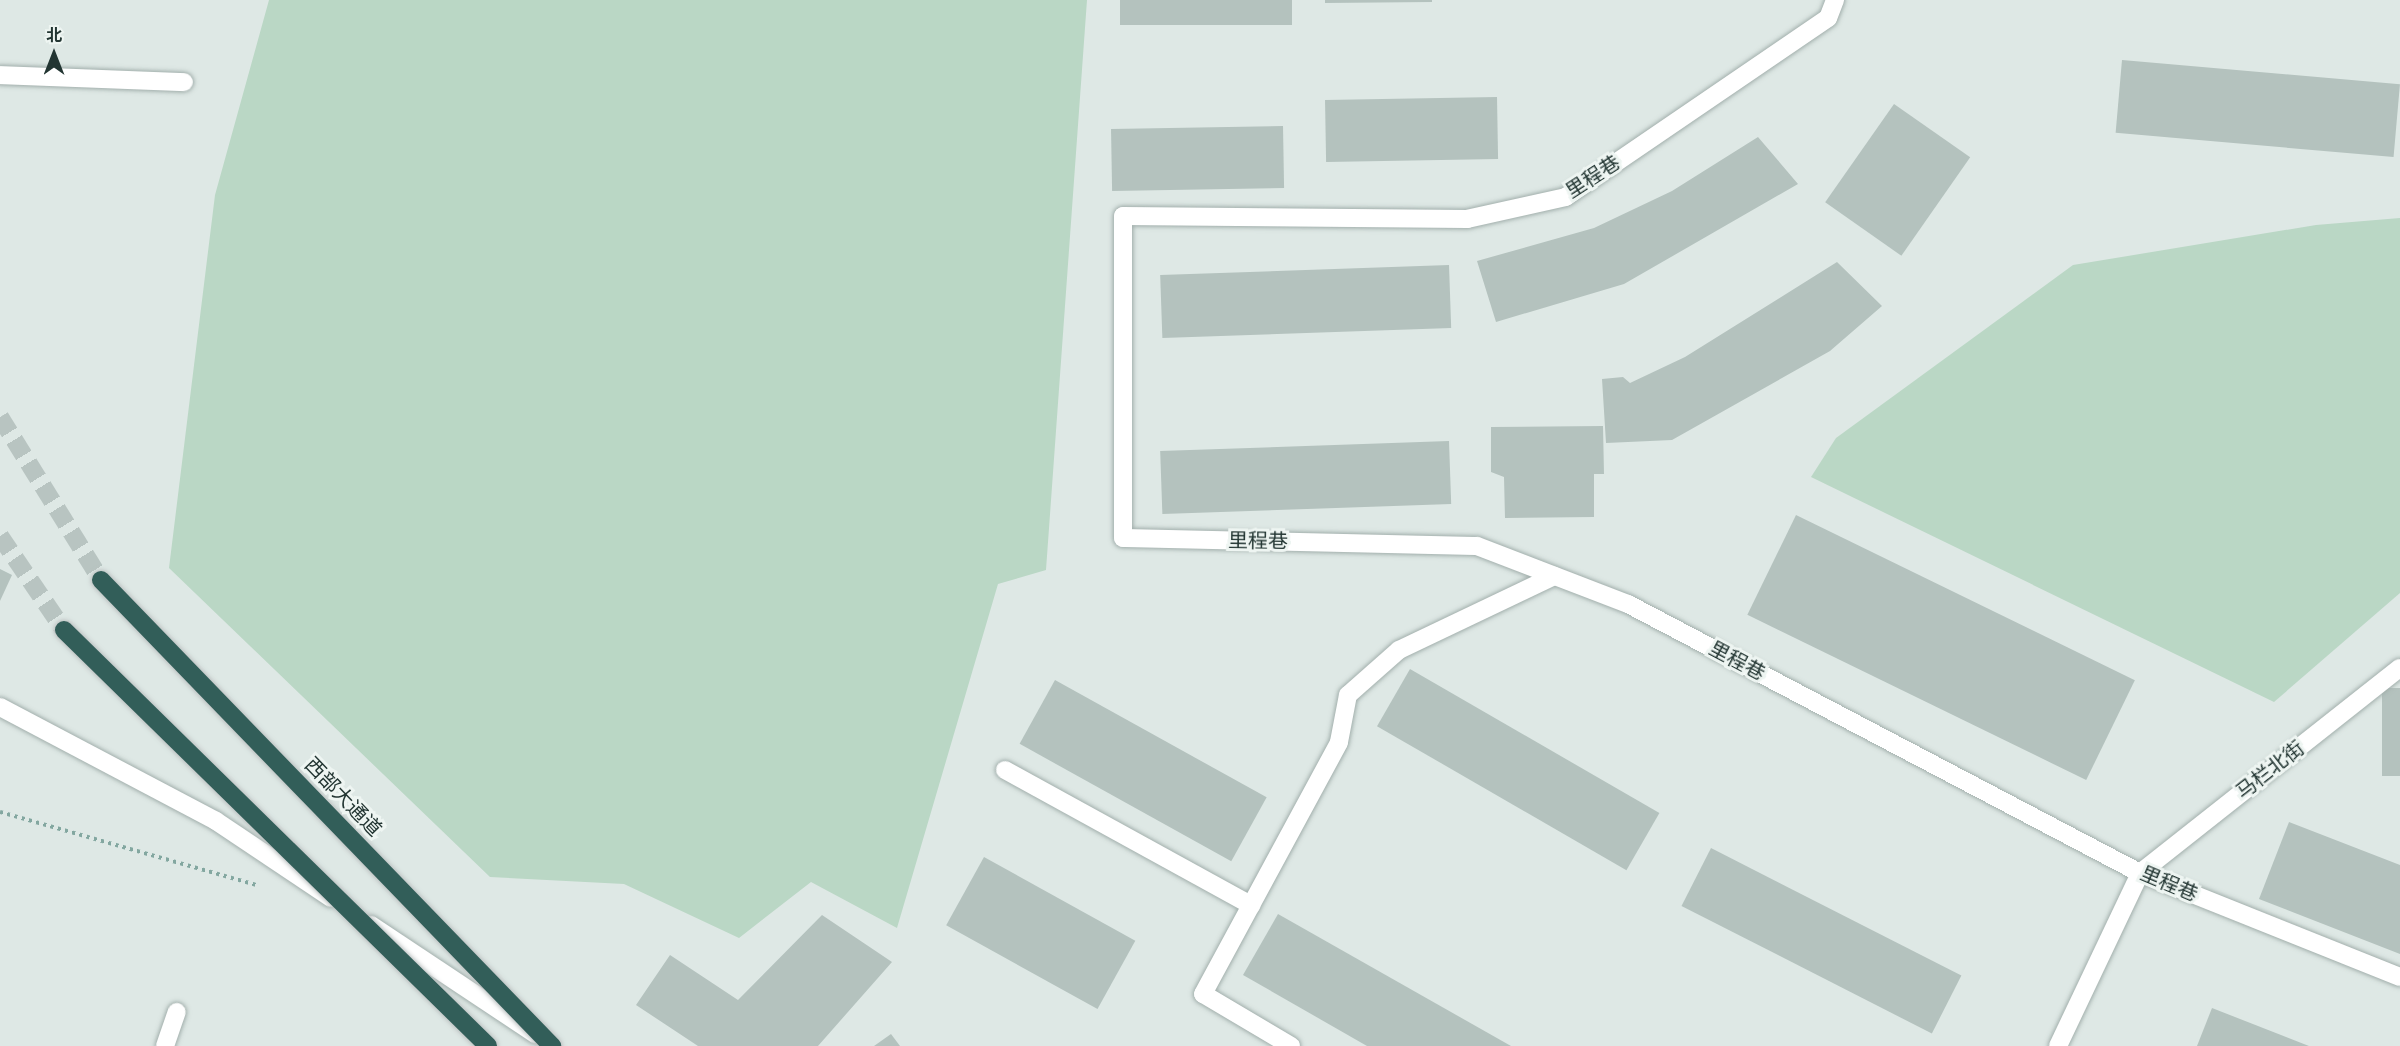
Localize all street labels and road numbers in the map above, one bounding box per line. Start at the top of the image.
street label: 里程巷 [1561,151,1625,203]
street label: 里程巷 [1228,528,1288,554]
street label: 里程巷 [1705,636,1769,686]
street label: 马栏北街 [2231,736,2309,804]
street label: 西部大通道 [300,753,386,841]
street label: 里程巷 [2137,861,2201,907]

